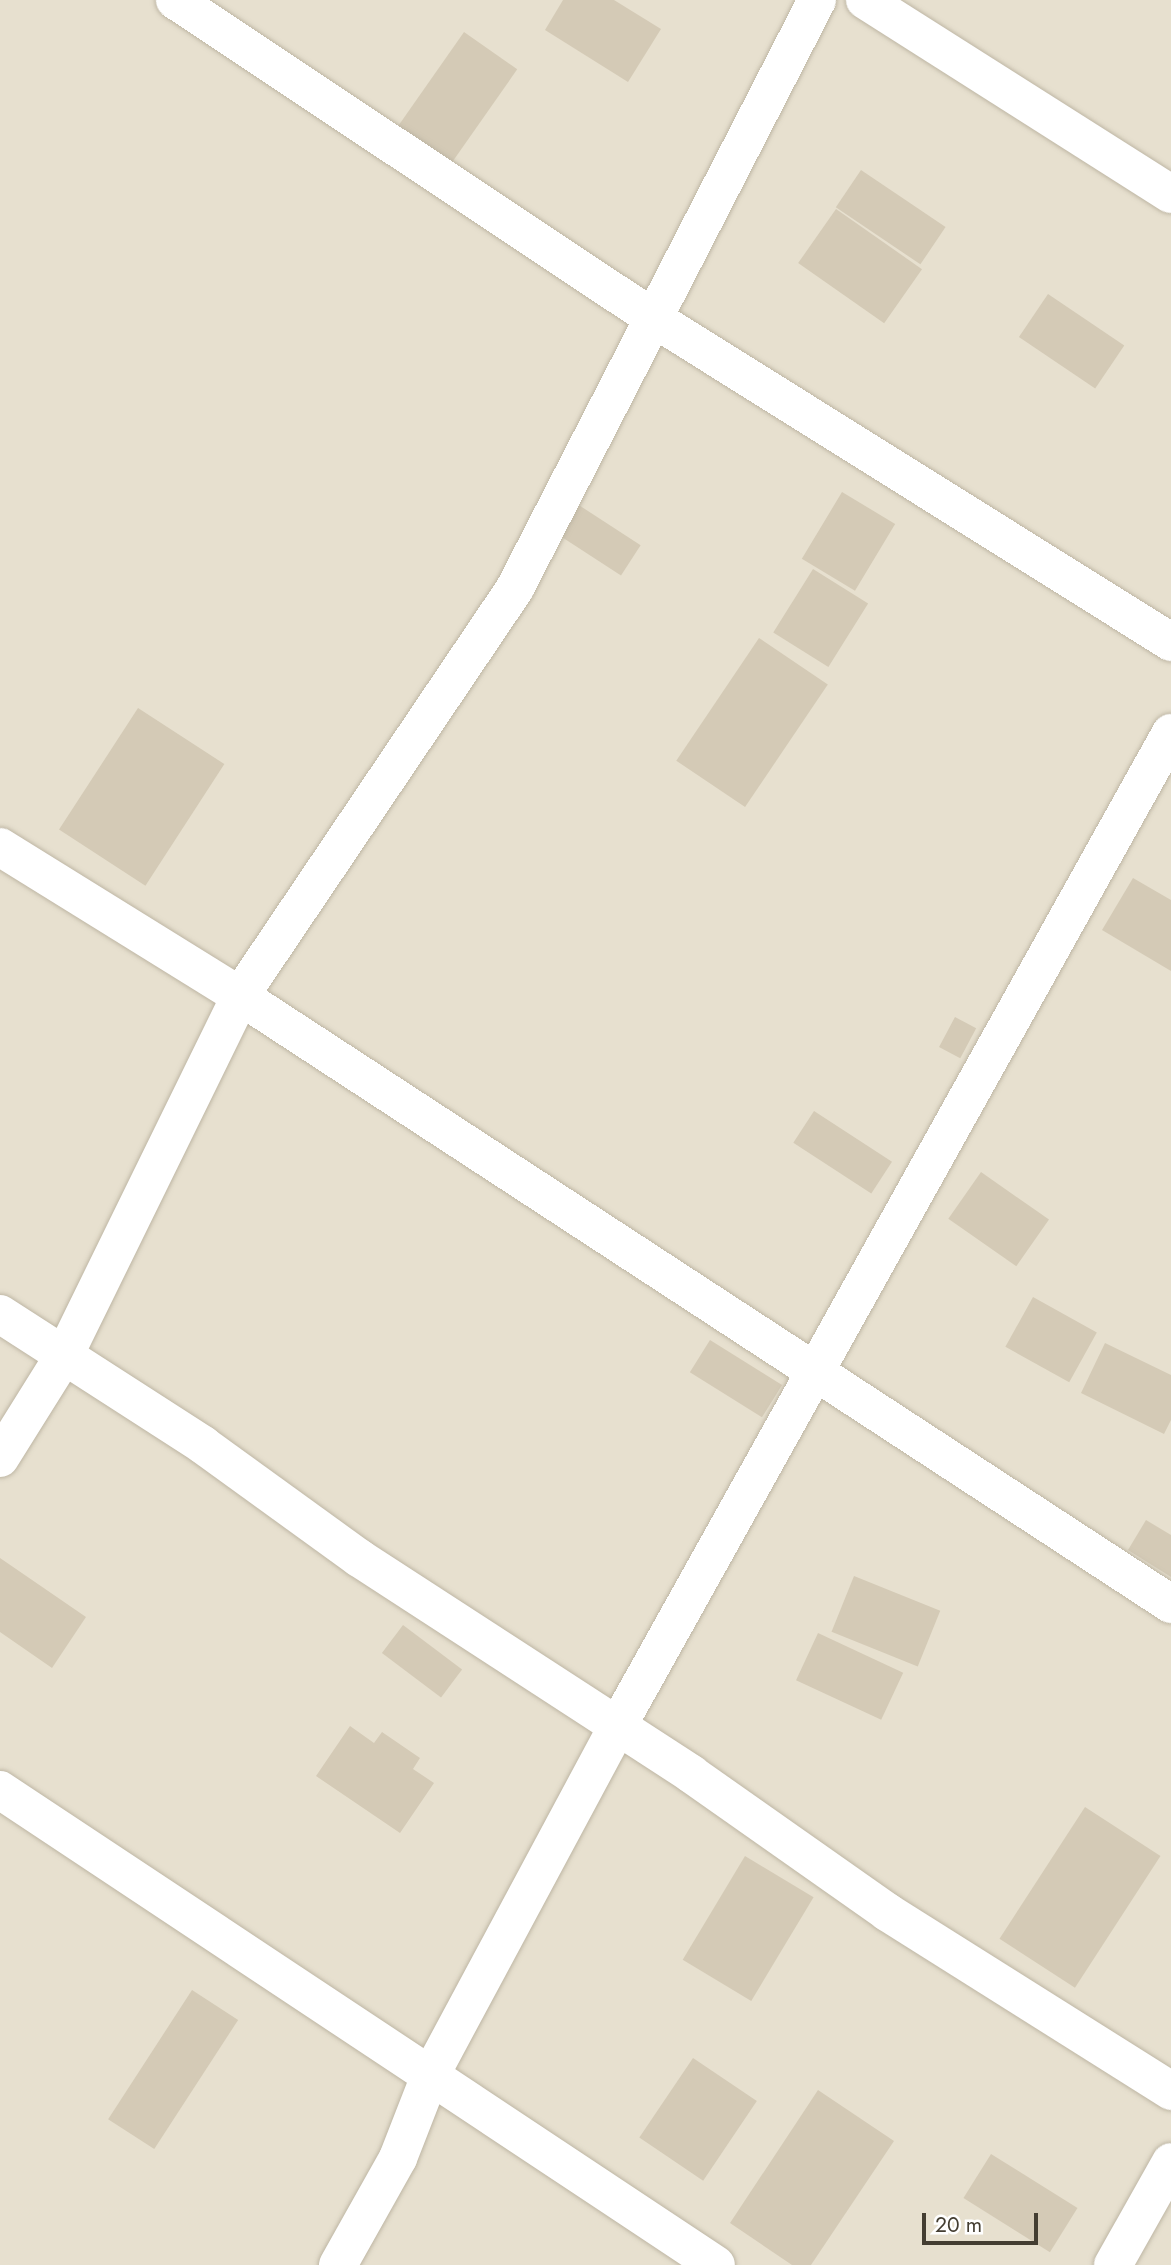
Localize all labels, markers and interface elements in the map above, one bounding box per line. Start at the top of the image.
scale bar [926,2198,1042,2242]
text: 20 m [935,2210,982,2240]

